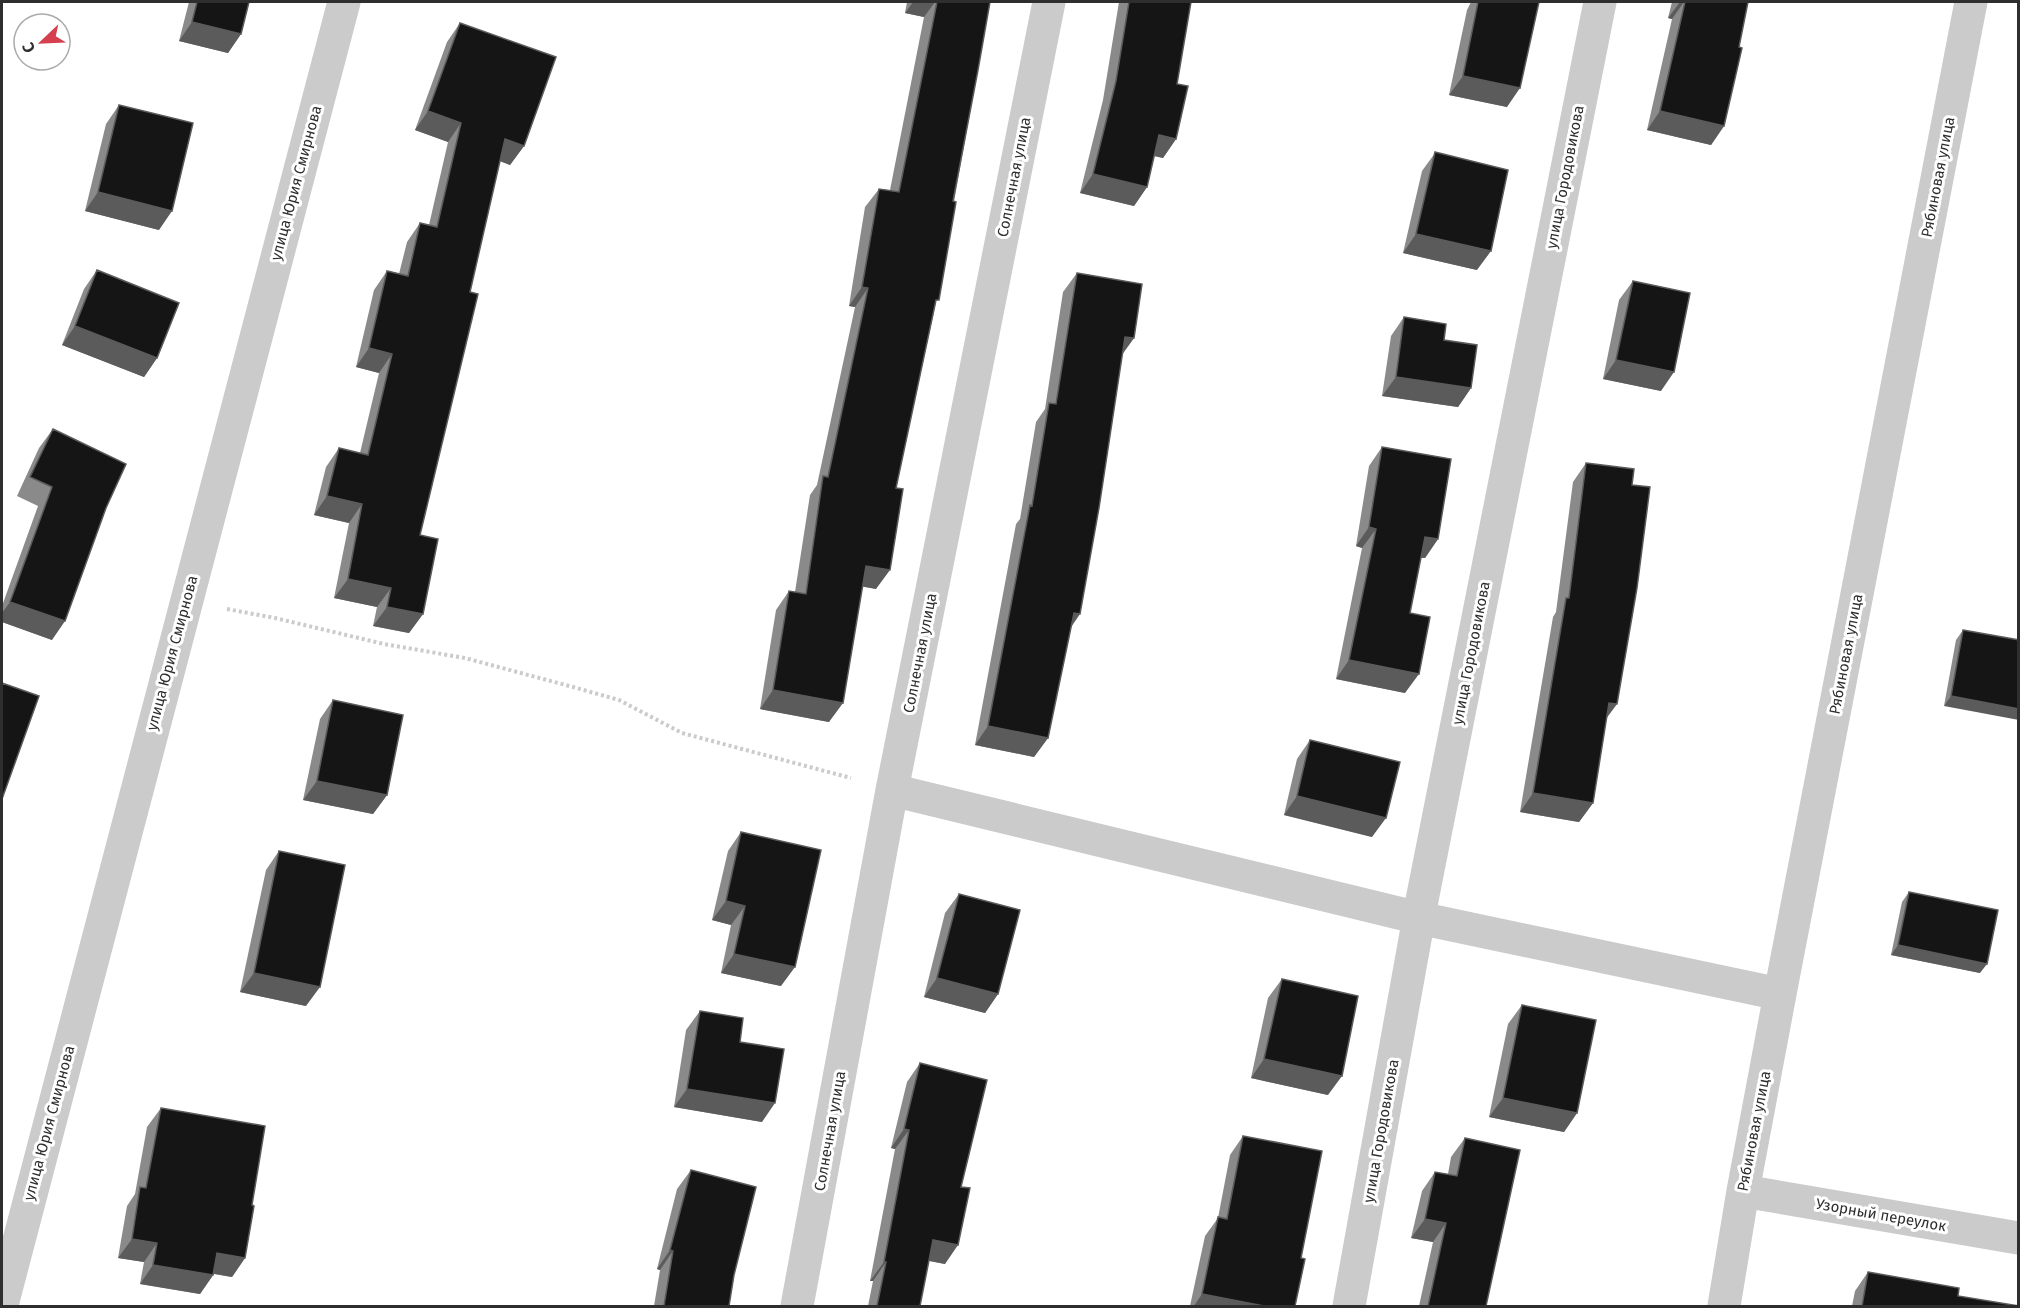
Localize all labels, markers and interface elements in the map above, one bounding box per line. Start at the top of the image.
north arrow [12,12,72,72]
text: С [18,39,39,56]
street label: улица Юрия Смирнова [267,103,325,263]
street label: улица Городовикова [1542,104,1588,250]
street label: Рябиновая улица [1918,115,1958,239]
street label: Солнечная улица [994,116,1034,238]
street label: улица Юрия Смирнова [143,573,201,733]
street label: улица Городовикова [1448,580,1494,726]
street label: Солнечная улица [900,592,940,714]
street label: Рябиновая улица [1826,592,1866,716]
street label: улица Юрия Смирнова [20,1043,78,1203]
street label: улица Городовикова [1359,1058,1403,1204]
street label: Солнечная улица [811,1069,849,1193]
street label: Рябиновая улица [1734,1069,1774,1193]
street label: Узорный переулок [1814,1195,1948,1235]

